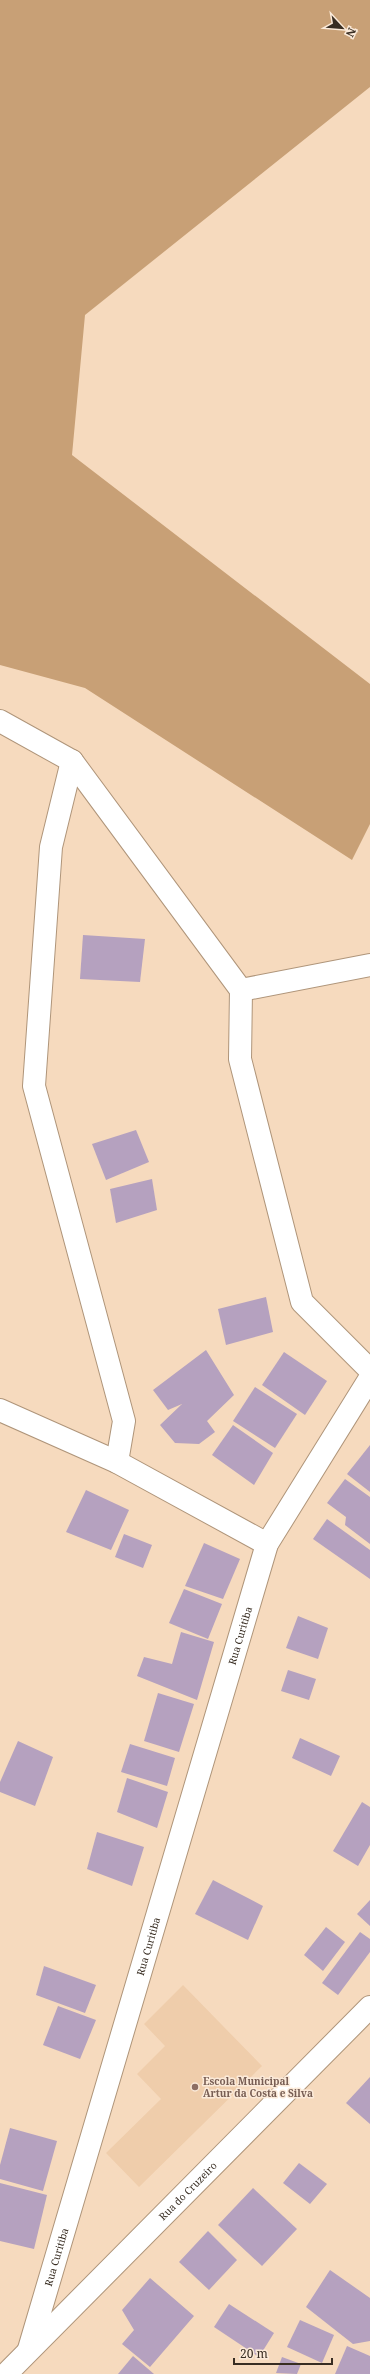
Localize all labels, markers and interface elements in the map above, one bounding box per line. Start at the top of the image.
north arrow [322,8,362,48]
text: N [343,25,360,40]
street label: Rua Curitiba [225,1604,255,1666]
street label: Rua Curitiba [133,1915,163,1977]
place label: Escola Municipal Artur da Costa e Silva [203,2074,313,2100]
marker: Escola Municipal Artur da Costa e Silva [190,2082,200,2092]
street label: Rua do Cruzeiro [156,2158,220,2223]
street label: Rua Curitiba [41,2226,72,2288]
scale bar [234,2340,332,2366]
text: 20 m [240,2345,268,2362]

